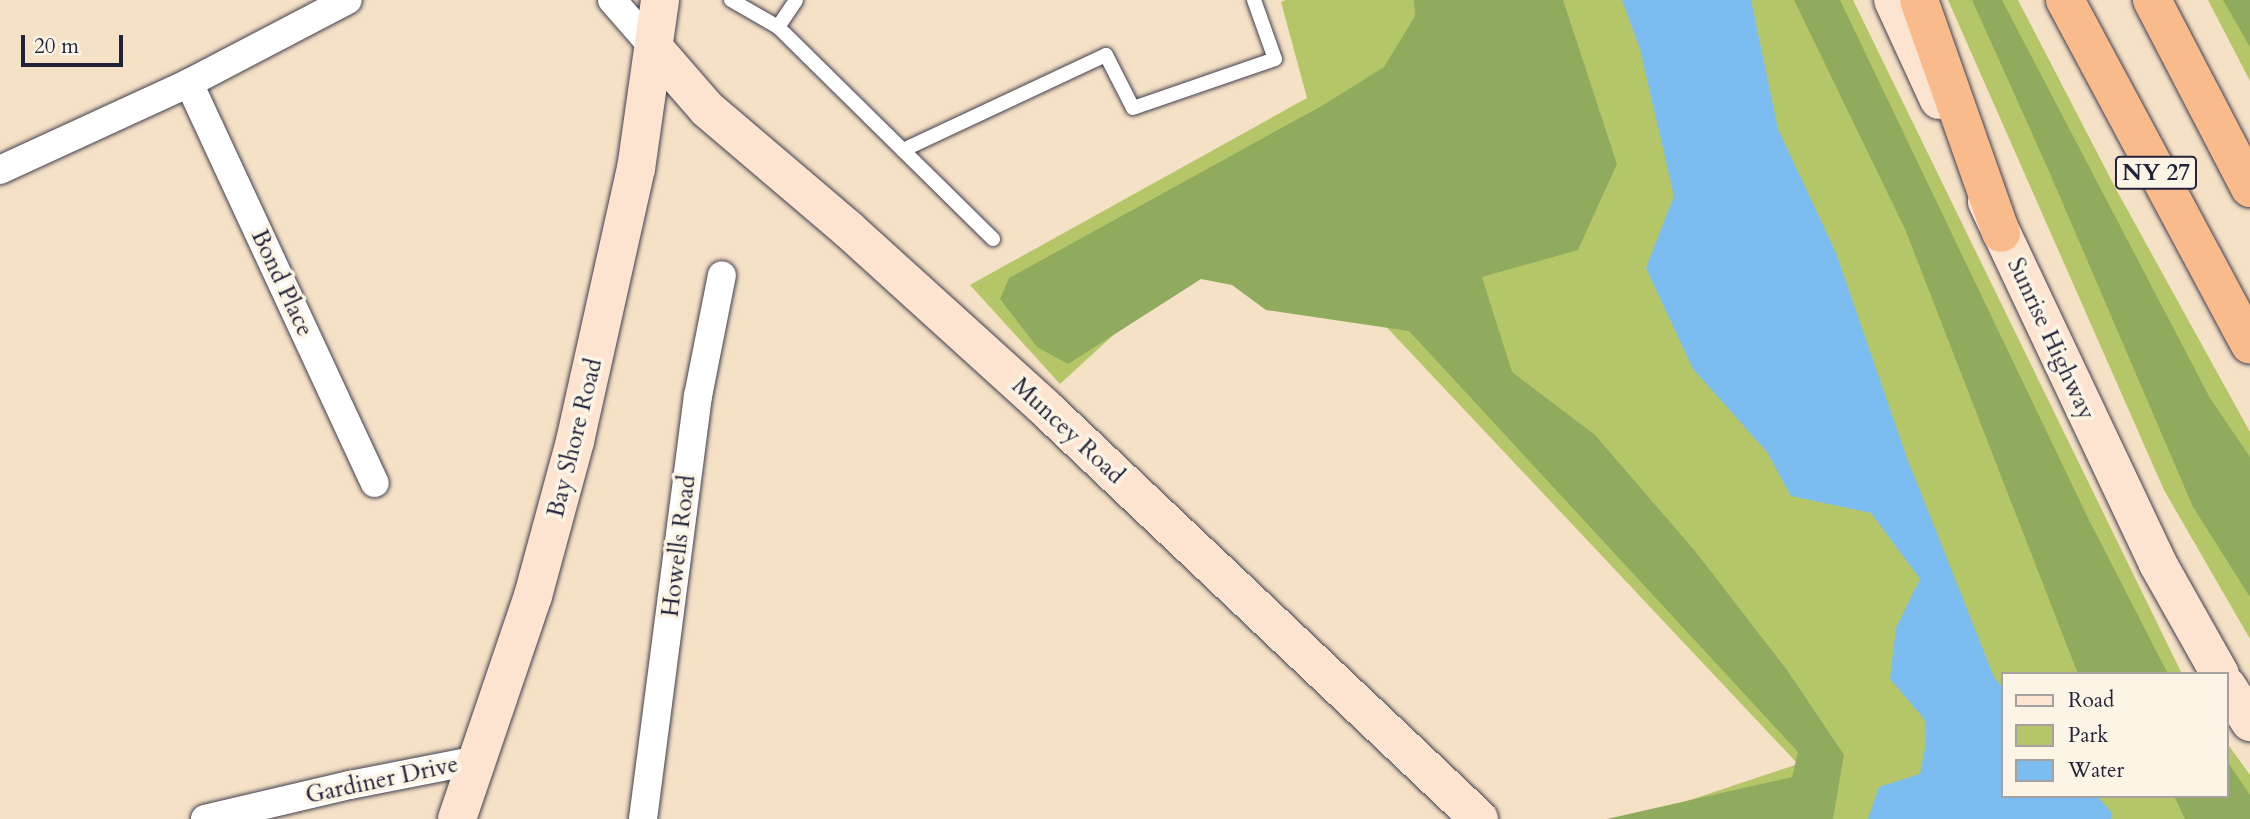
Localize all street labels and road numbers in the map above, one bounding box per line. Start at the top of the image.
road number: NY 27 [2114,154,2198,192]
street label: Bond Place [245,225,319,341]
street label: Sunrise Highway [2001,253,2101,425]
street label: Bay Shore Road [541,356,609,520]
street label: Muncey Road [1006,372,1130,490]
street label: Howells Road [656,473,702,619]
street label: Gardiner Drive [303,750,461,810]

